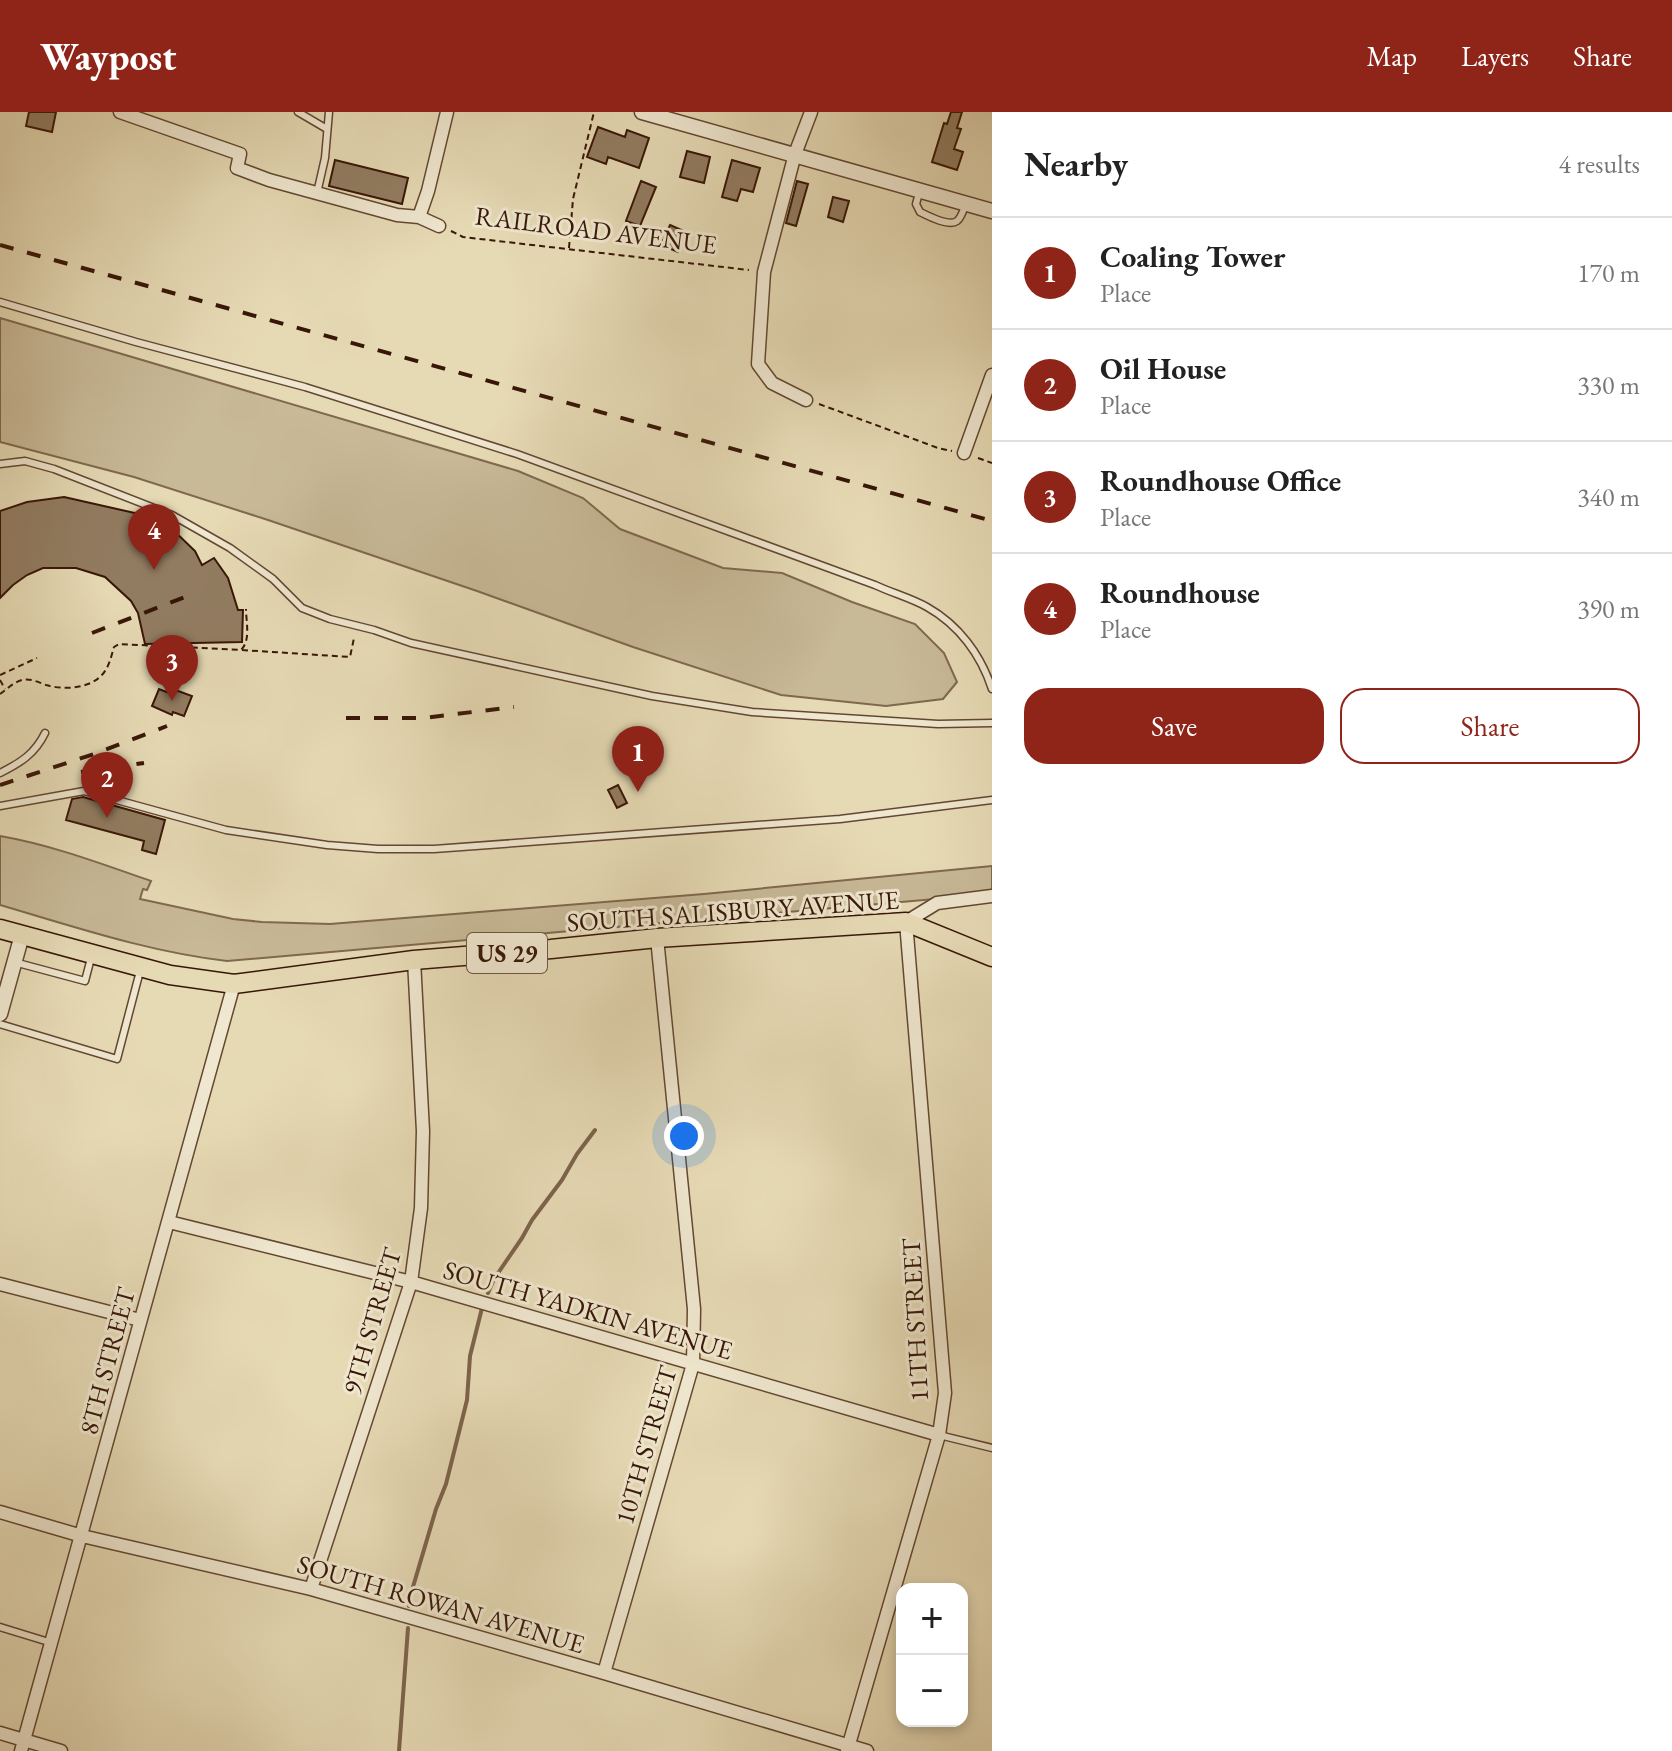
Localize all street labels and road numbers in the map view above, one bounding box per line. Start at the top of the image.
street label: RAILROAD AVENUE [473,198,719,262]
street label: SOUTH SALISBURY AVENUE [566,882,901,940]
road number: US 29 [467,933,547,973]
street label: 11TH STREET [894,1237,936,1402]
street label: 9TH STREET [335,1243,409,1398]
street label: SOUTH YADKIN AVENUE [439,1252,737,1368]
street label: 8TH STREET [71,1283,143,1438]
street label: 10TH STREET [607,1361,685,1528]
street label: SOUTH ROWAN AVENUE [293,1547,589,1661]

